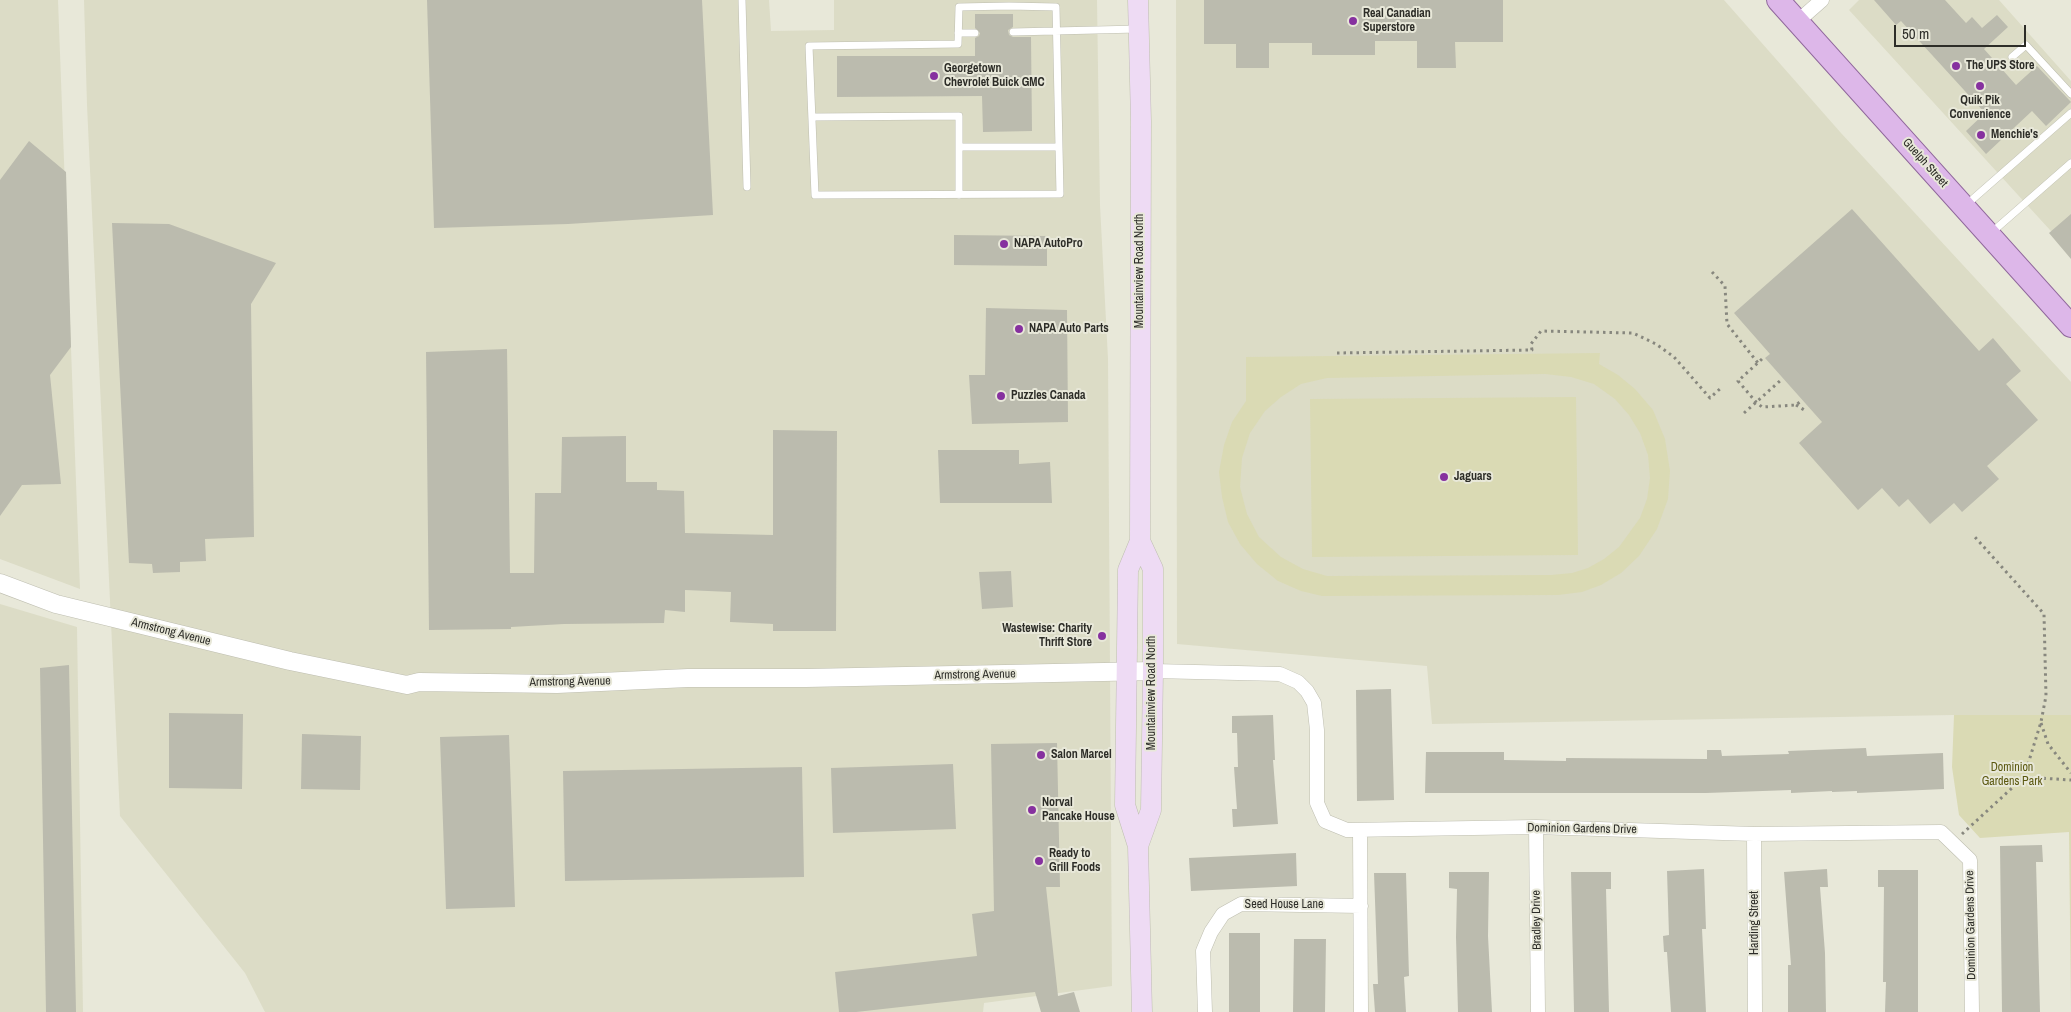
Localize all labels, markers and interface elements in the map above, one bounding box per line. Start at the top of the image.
place label: Real Canadian Superstore [1363,7,1431,35]
marker: Real Canadian Superstore [1347,15,1359,27]
scale bar [1896,15,2028,47]
text: 50 m [1902,23,1929,44]
place label: The UPS Store [1966,59,2034,73]
marker: The UPS Store [1950,60,1962,72]
place label: Georgetown Chevrolet Buick GMC [944,62,1045,90]
marker: Georgetown Chevrolet Buick GMC [928,70,940,82]
marker: Quik Pik Convenience [1974,80,1986,92]
place label: Quik Pik Convenience [1949,94,2011,122]
place label: Menchie's [1991,128,2038,142]
marker: Menchie's [1975,129,1987,141]
street label: Guelph Street [1899,136,1951,190]
street label: Mountainview Road North [1133,214,1147,328]
place label: NAPA AutoPro [1014,237,1083,251]
marker: NAPA AutoPro [998,238,1010,250]
place label: NAPA Auto Parts [1029,322,1109,336]
marker: NAPA Auto Parts [1013,323,1025,335]
place label: Puzzles Canada [1011,389,1085,403]
marker: Puzzles Canada [995,390,1007,402]
place label: Jaguars [1454,470,1492,484]
marker: Jaguars [1438,471,1450,483]
street label: Armstrong Avenue [130,615,212,649]
place label: Wastewise: Charity Thrift Store [1002,622,1092,650]
marker: Wastewise: Charity Thrift Store [1096,630,1108,642]
street label: Mountainview Road North [1145,636,1159,750]
street label: Armstrong Avenue [934,667,1016,683]
street label: Armstrong Avenue [529,674,611,690]
place label: Salon Marcel [1051,748,1112,762]
marker: Salon Marcel [1035,749,1047,761]
park label: Dominion Gardens Park [1982,761,2042,789]
place label: Norval Pancake House [1042,796,1115,824]
marker: Norval Pancake House [1026,804,1038,816]
street label: Dominion Gardens Drive [1527,821,1637,837]
place label: Ready to Grill Foods [1049,847,1100,875]
marker: Ready to Grill Foods [1033,855,1045,867]
street label: Dominion Gardens Drive [1963,870,1979,980]
street label: Bradley Drive [1529,890,1545,950]
street label: Harding Street [1748,891,1762,955]
street label: Seed House Lane [1245,898,1323,912]

